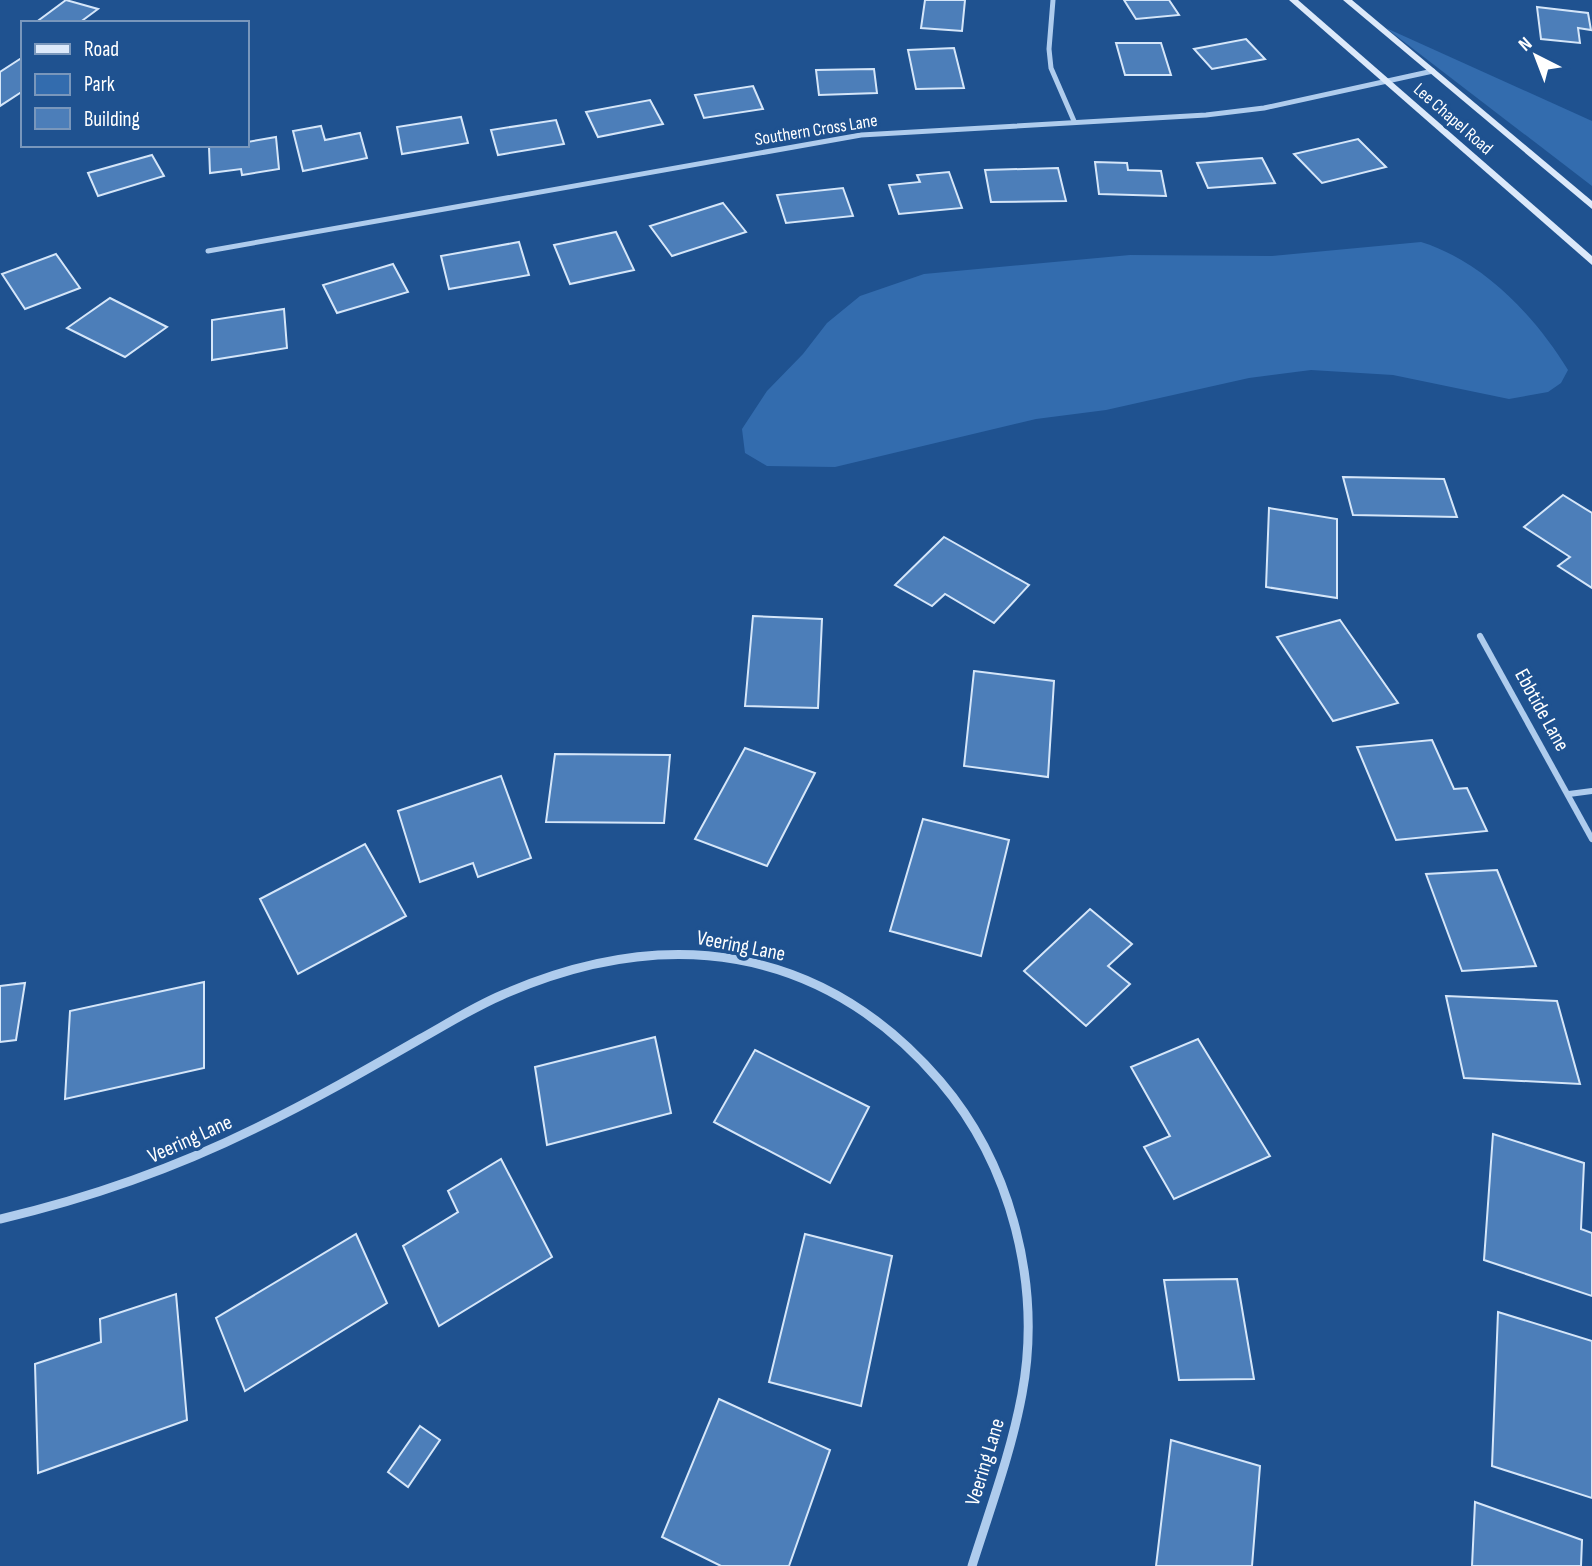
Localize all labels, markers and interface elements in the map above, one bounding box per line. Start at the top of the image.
legend [21,21,248,147]
north arrow [1501,21,1571,91]
text: N [1514,33,1537,56]
text: Road [84,37,119,62]
text: Park [84,72,115,97]
street label: Lee Chapel Road [1409,79,1497,159]
text: Building [84,107,140,132]
street label: Southern Cross Lane [753,110,879,150]
street label: Ebbtide Lane [1509,664,1575,756]
street label: Veering Lane [695,925,787,967]
street label: Veering Lane [144,1109,236,1169]
street label: Veering Lane [960,1415,1010,1509]

